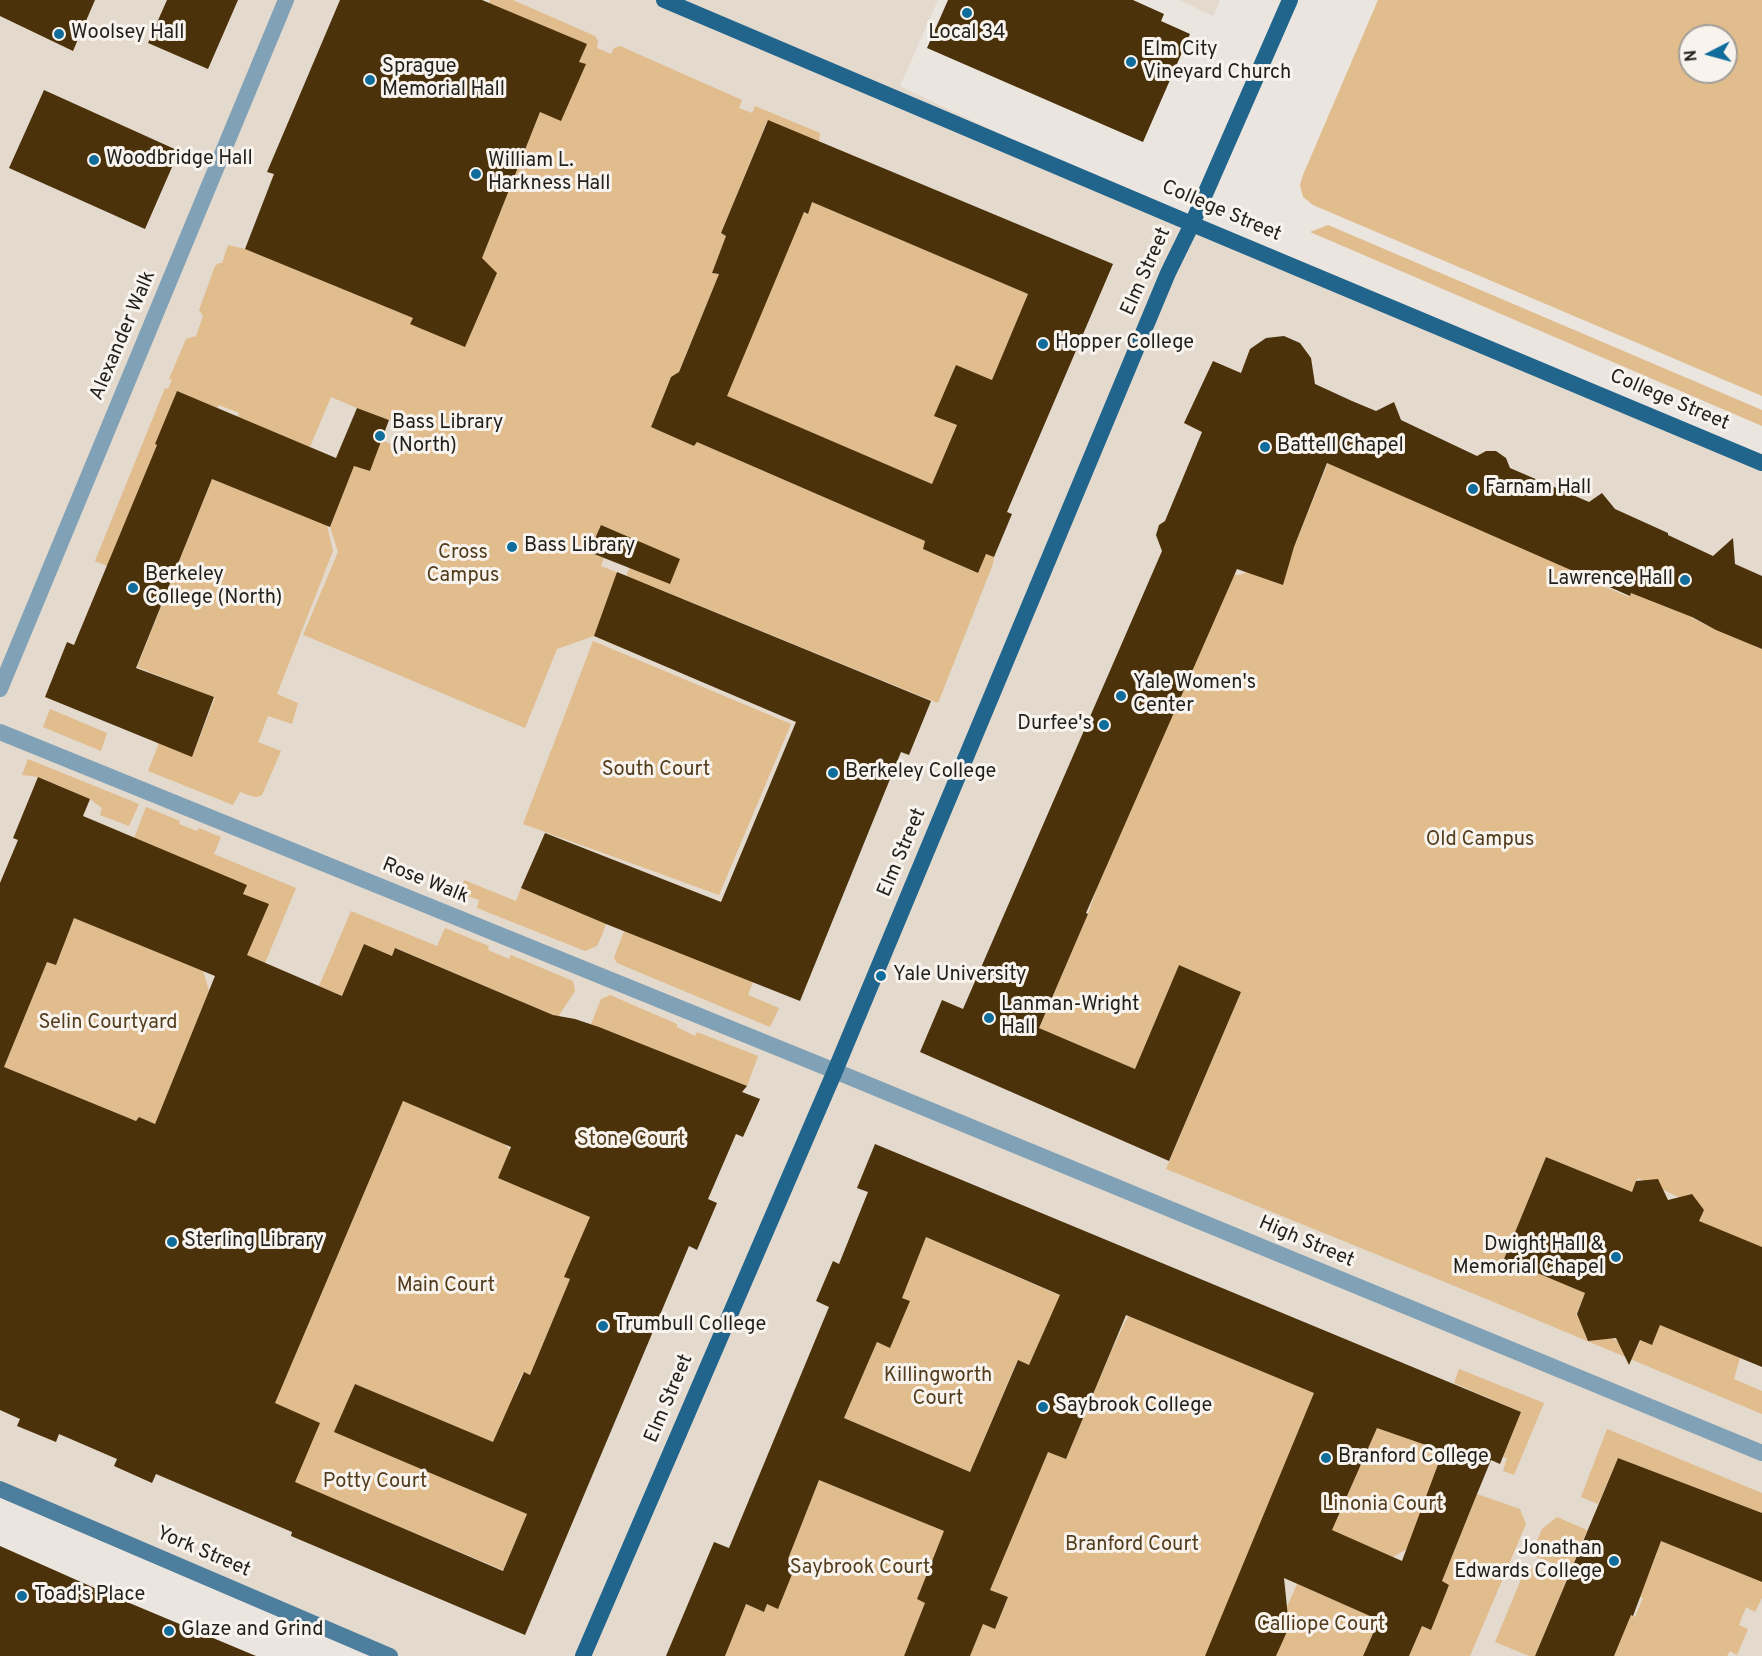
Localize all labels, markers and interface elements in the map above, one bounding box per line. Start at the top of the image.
marker: Local 34 [960,6,974,20]
place label: Woolsey Hall [71,22,184,46]
place label: Local 34 [928,22,1006,46]
north arrow [1678,24,1738,84]
marker: Woolsey Hall [52,27,66,41]
place label: Elm City Vineyard Church [1143,39,1291,86]
text: N [1682,49,1703,62]
marker: Elm City Vineyard Church [1124,55,1138,69]
place label: Sprague Memorial Hall [382,56,505,103]
marker: Sprague Memorial Hall [363,73,377,87]
place label: Woodbridge Hall [106,148,253,172]
place label: William L. Harkness Hall [488,150,611,197]
marker: Woodbridge Hall [87,153,101,167]
marker: William L. Harkness Hall [469,167,483,181]
street label: College Street [1158,176,1284,248]
street label: Elm Street [1117,224,1177,320]
street label: Alexander Walk [86,268,162,404]
place label: Hopper College [1055,332,1194,356]
marker: Hopper College [1036,337,1050,351]
street label: College Street [1606,365,1732,437]
place label: Bass Library (North) [392,412,503,459]
marker: Bass Library (North) [373,429,387,443]
place label: Battell Chapel [1277,435,1404,459]
marker: Battell Chapel [1258,440,1272,454]
place label: Farnam Hall [1485,477,1591,501]
marker: Farnam Hall [1466,482,1480,496]
place label: Bass Library [524,535,635,559]
marker: Bass Library [505,540,519,554]
park label: Cross Campus [427,542,499,589]
place label: Berkeley College (North) [145,564,282,611]
place label: Lawrence Hall [1547,568,1673,592]
marker: Lawrence Hall [1678,573,1692,587]
marker: Berkeley College (North) [126,581,140,595]
place label: Yale Women's Center [1133,672,1256,719]
marker: Yale Women's Center [1114,689,1128,703]
place label: Durfee's [1017,713,1092,737]
marker: Durfee's [1097,718,1111,732]
park label: South Court [602,759,710,783]
place label: Berkeley College [845,761,996,785]
marker: Berkeley College [826,766,840,780]
street label: Elm Street [874,805,932,901]
park label: Old Campus [1426,829,1534,853]
street label: Rose Walk [378,854,472,910]
place label: Yale University [893,964,1027,988]
marker: Yale University [874,969,888,983]
place label: Lanman-Wright Hall [1001,994,1140,1041]
marker: Lanman-Wright Hall [982,1011,996,1025]
park label: Selin Courtyard [38,1012,178,1036]
park label: Stone Court [577,1129,685,1153]
street label: High Street [1255,1212,1357,1274]
place label: Sterling Library [184,1230,324,1254]
place label: Dwight Hall & Memorial Chapel [1453,1234,1604,1281]
marker: Sterling Library [165,1235,179,1249]
marker: Dwight Hall & Memorial Chapel [1609,1250,1623,1264]
park label: Main Court [397,1275,495,1299]
place label: Trumbull College [615,1314,766,1338]
marker: Trumbull College [596,1319,610,1333]
street label: Elm Street [641,1351,699,1447]
park label: Killingworth Court [884,1365,992,1412]
place label: Saybrook College [1055,1395,1212,1419]
marker: Saybrook College [1036,1400,1050,1414]
place label: Branford College [1338,1446,1489,1470]
marker: Branford College [1319,1451,1333,1465]
park label: Potty Court [323,1471,427,1495]
park label: Linonia Court [1322,1494,1444,1518]
street label: York Street [152,1522,254,1584]
park label: Branford Court [1065,1534,1199,1558]
place label: Jonathan Edwards College [1454,1538,1602,1585]
marker: Jonathan Edwards College [1607,1554,1621,1568]
park label: Saybrook Court [790,1557,930,1581]
place label: Toad's Place [34,1584,145,1608]
marker: Toad's Place [15,1589,29,1603]
park label: Calliope Court [1257,1614,1385,1638]
place label: Glaze and Grind [181,1619,323,1643]
marker: Glaze and Grind [162,1624,176,1638]

